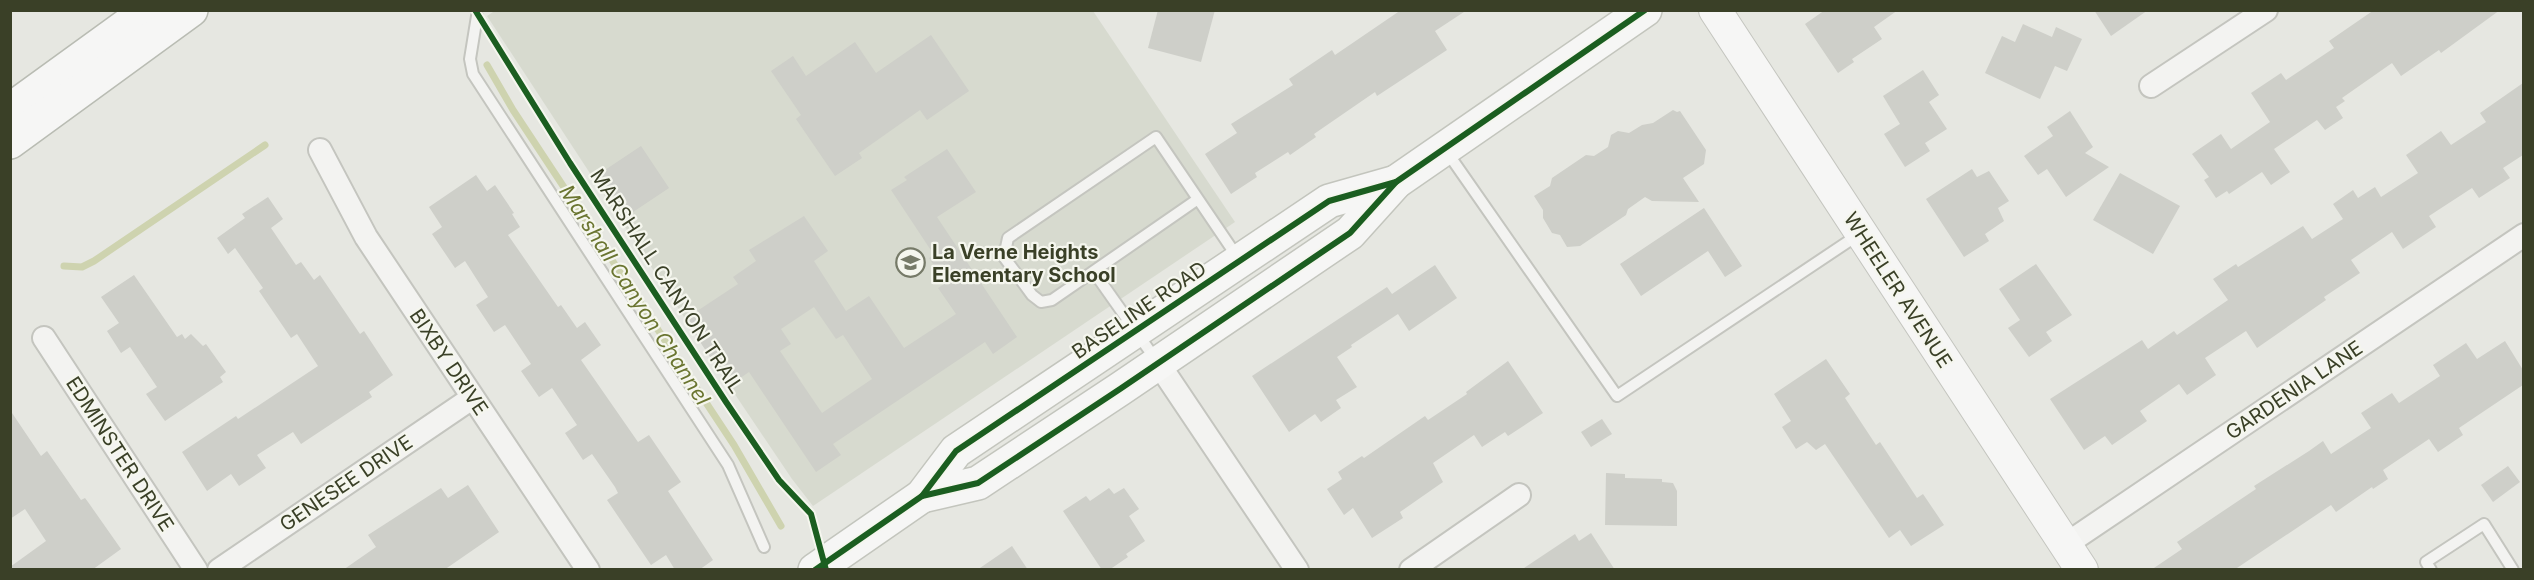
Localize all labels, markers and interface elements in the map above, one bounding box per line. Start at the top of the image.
street label: MARSHALL CANYON TRAIL [585,164,749,398]
water label: Marshall Canyon Channel [554,180,716,411]
street label: WHEELER AVENUE [1839,208,1957,372]
place label: La Verne Heights Elementary School [932,240,1116,287]
school or university icon: La Verne Heights Elementary School [895,247,927,279]
street label: BASELINE ROAD [1067,256,1211,364]
street label: BIXBY DRIVE [405,304,493,420]
street label: GARDENIA LANE [2221,335,2367,445]
street label: EDMINSTER DRIVE [61,372,179,536]
street label: GENESEE DRIVE [275,430,417,536]

